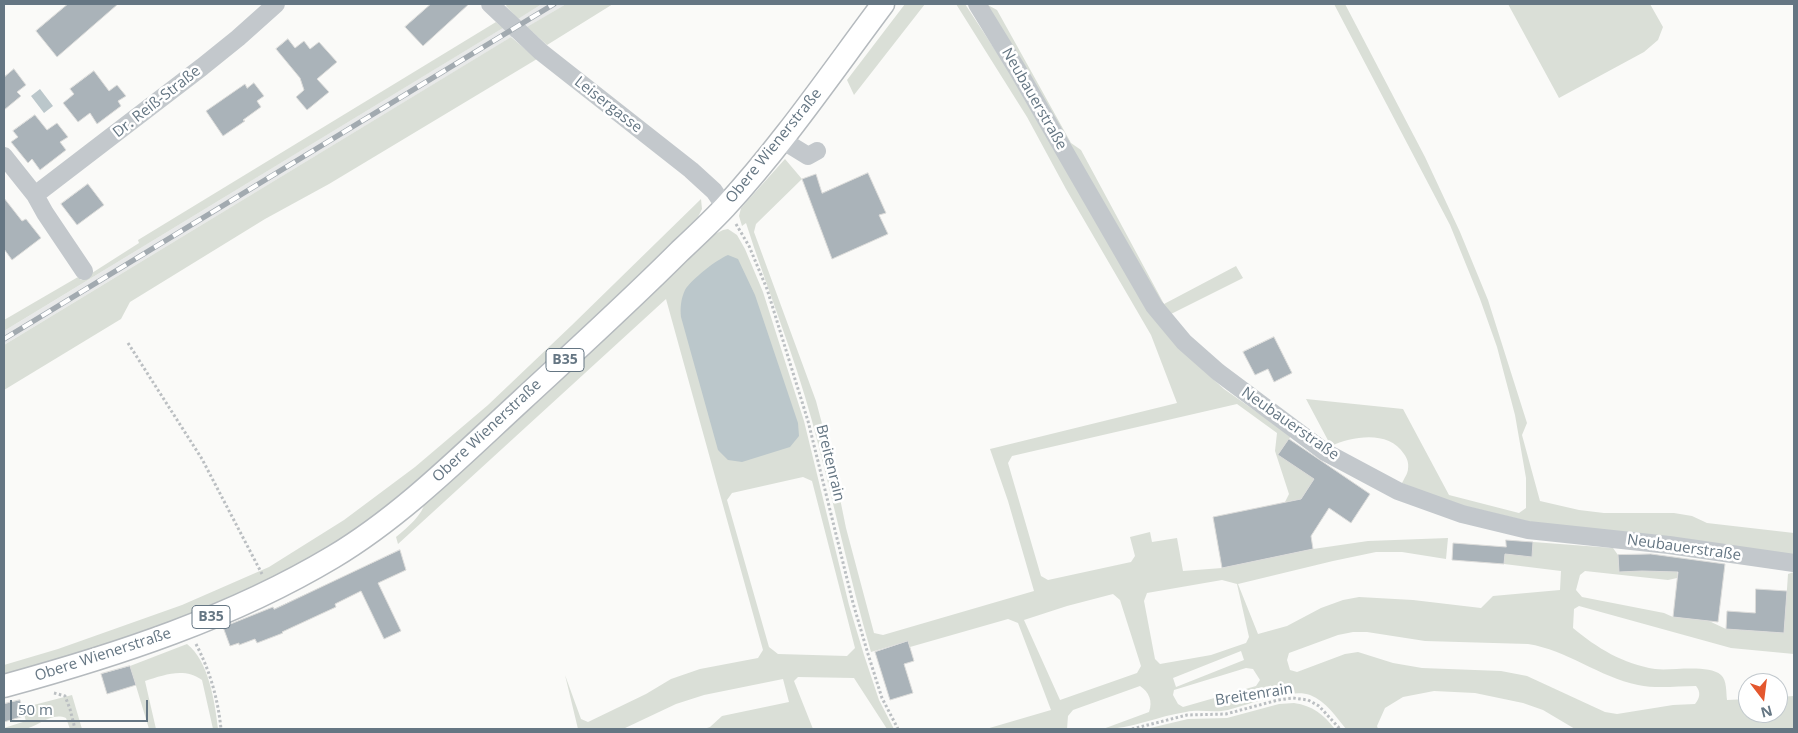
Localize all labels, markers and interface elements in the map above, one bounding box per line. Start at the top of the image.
street label: Neubauerstraße [997,45,1071,153]
street label: Dr. Reiß-Straße [110,62,204,142]
street label: Leisergasse [571,73,645,137]
street label: Obere Wienerstraße [722,85,826,207]
road number: B35 [546,348,584,372]
street label: Obere Wienerstraße [429,376,545,486]
street label: Neubauerstraße [1238,384,1342,464]
street label: Breitenrain [812,423,848,503]
street label: Neubauerstraße [1626,531,1742,565]
road number: B35 [192,606,230,628]
street label: Obere Wienerstraße [33,624,173,686]
north arrow [1738,673,1788,723]
street label: Breitenrain [1214,680,1294,710]
scale bar [12,690,150,722]
text: 50 m [18,699,53,719]
text: N [1759,701,1775,723]

